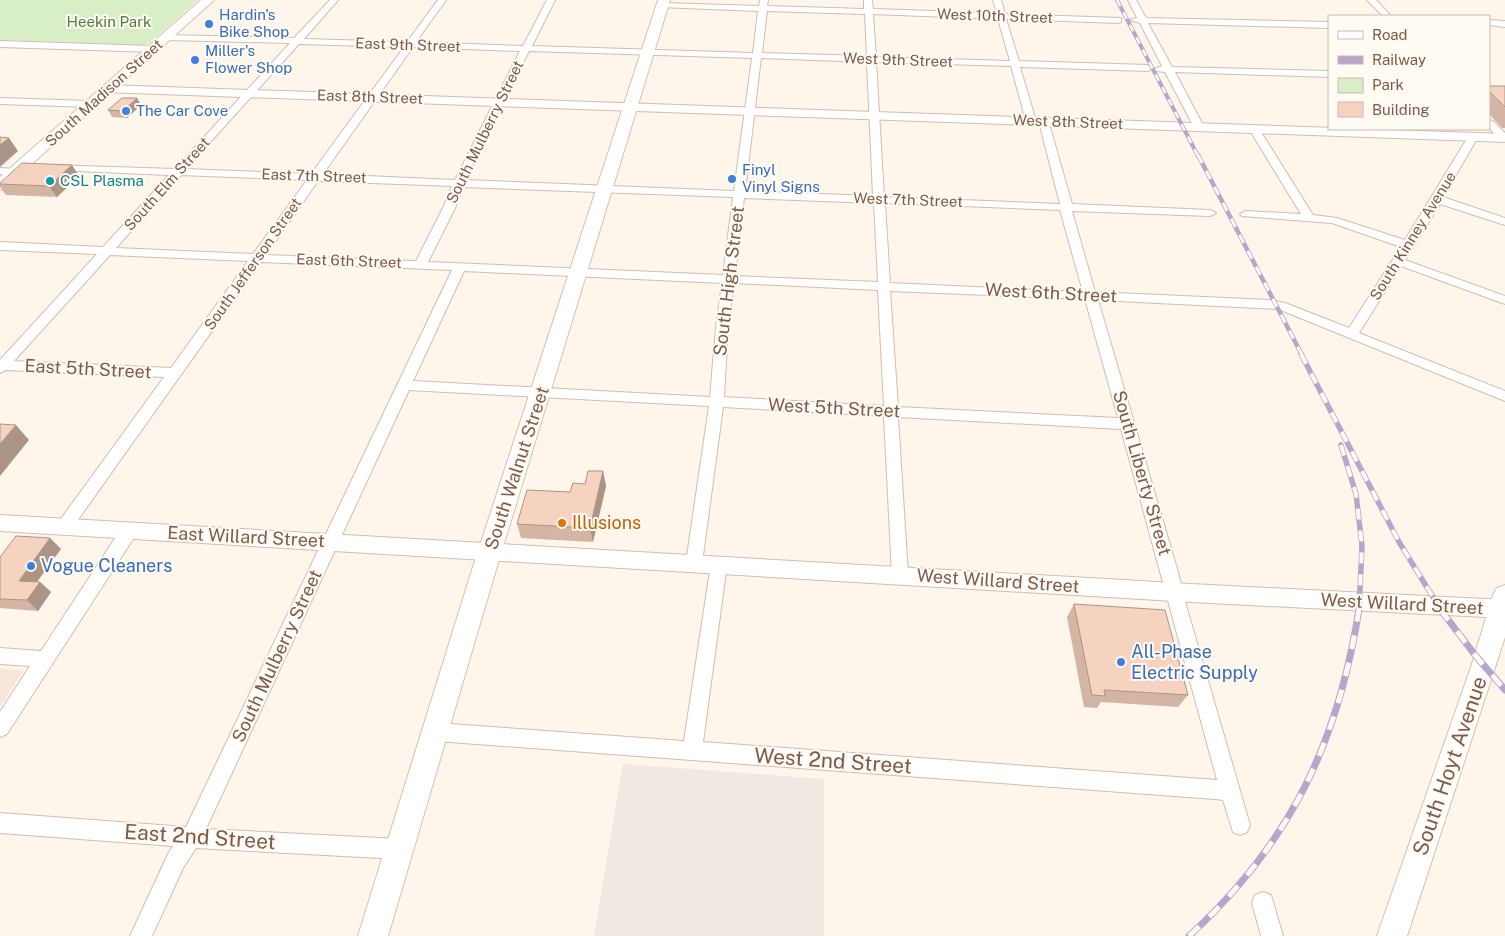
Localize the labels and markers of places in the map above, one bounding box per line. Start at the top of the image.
place label: Hardin's Bike Shop [219,6,289,40]
marker: Hardin's Bike Shop [203,18,215,30]
place label: Miller's Flower Shop [205,42,292,76]
marker: Miller's Flower Shop [189,54,201,66]
place label: The Car Cove [136,102,228,119]
marker: The Car Cove [120,105,132,117]
place label: Finyl Vinyl Signs [742,161,820,195]
place label: CSL Plasma [60,172,144,189]
marker: Finyl Vinyl Signs [726,173,738,185]
marker: CSL Plasma [44,175,56,187]
place label: Illusions [572,512,641,533]
marker: Illusions [556,517,568,529]
place label: Vogue Cleaners [41,555,172,576]
marker: Vogue Cleaners [25,560,37,572]
place label: All-Phase Electric Supply [1131,641,1258,683]
marker: All-Phase Electric Supply [1115,656,1127,668]

